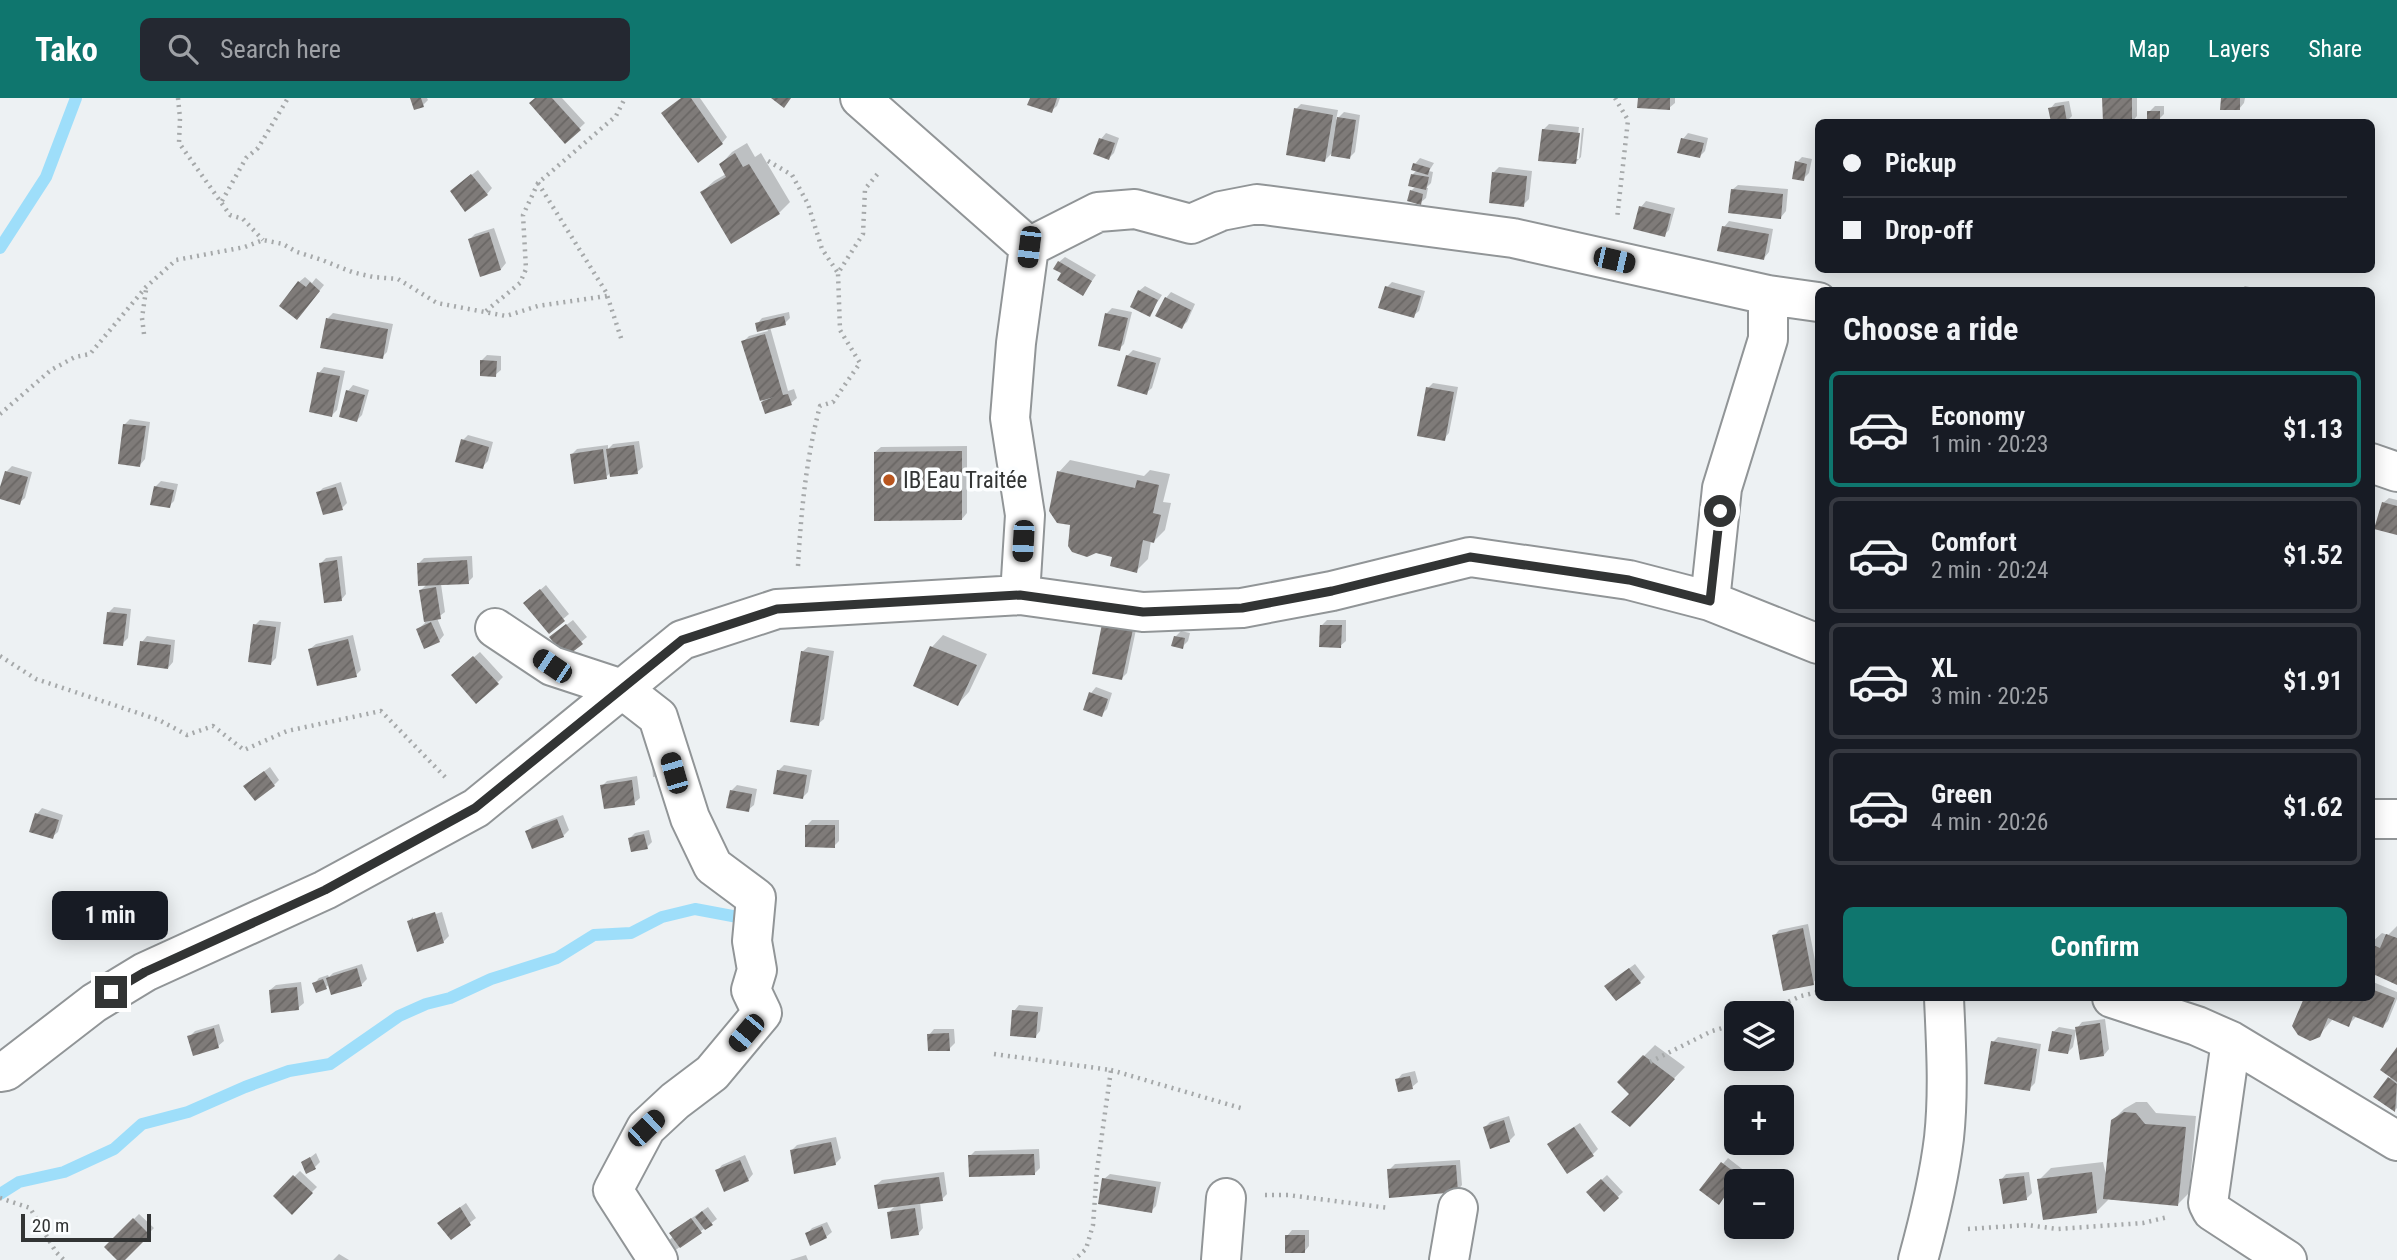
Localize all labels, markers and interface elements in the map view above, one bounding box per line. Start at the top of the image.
search box [140,18,630,81]
text: Tako [35,30,98,69]
icon: search [164,30,202,68]
text: Search here [220,34,341,64]
text: Map [2129,35,2170,63]
text: Layers [2208,35,2270,63]
text: Share [2308,35,2362,63]
text: Pickup [1885,148,1956,178]
text: Drop-off [1885,215,1973,245]
car [1017,225,1042,269]
car [1592,245,1637,275]
text: Choose a ride [1843,310,2018,348]
icon: car [1847,398,1910,461]
text: Economy [1931,401,2025,431]
text: $1.13 [2283,414,2343,444]
text: 1 min · 20:23 [1931,431,2048,458]
place label: IB Eau Traitée [903,467,1027,494]
marker: IB Eau Traitée [881,472,897,488]
route start [1704,495,1736,527]
car [1012,519,1035,563]
icon: car [1847,524,1910,587]
text: Comfort [1931,527,2017,557]
text: $1.52 [2283,540,2343,570]
text: 2 min · 20:24 [1931,557,2048,584]
car [529,646,576,686]
icon: car [1847,650,1910,713]
text: XL [1931,653,1958,683]
text: $1.91 [2283,666,2343,696]
text: 3 min · 20:25 [1931,683,2048,710]
car [659,750,690,796]
icon: car [1847,776,1910,839]
text: Green [1931,779,1992,809]
text: $1.62 [2283,792,2343,822]
text: 4 min · 20:26 [1931,809,2048,836]
callout: 1 min [53,890,169,940]
text: 1 min [84,902,136,929]
button: Confirm [1843,907,2347,987]
route end [95,976,127,1008]
map controls [1724,1001,1794,1239]
button: layers [1724,1001,1794,1071]
car [725,1010,768,1056]
button: + [1724,1085,1794,1155]
car [624,1106,669,1150]
button: − [1724,1169,1794,1239]
scale bar [21,1211,150,1243]
text: 20 m [32,1214,69,1237]

